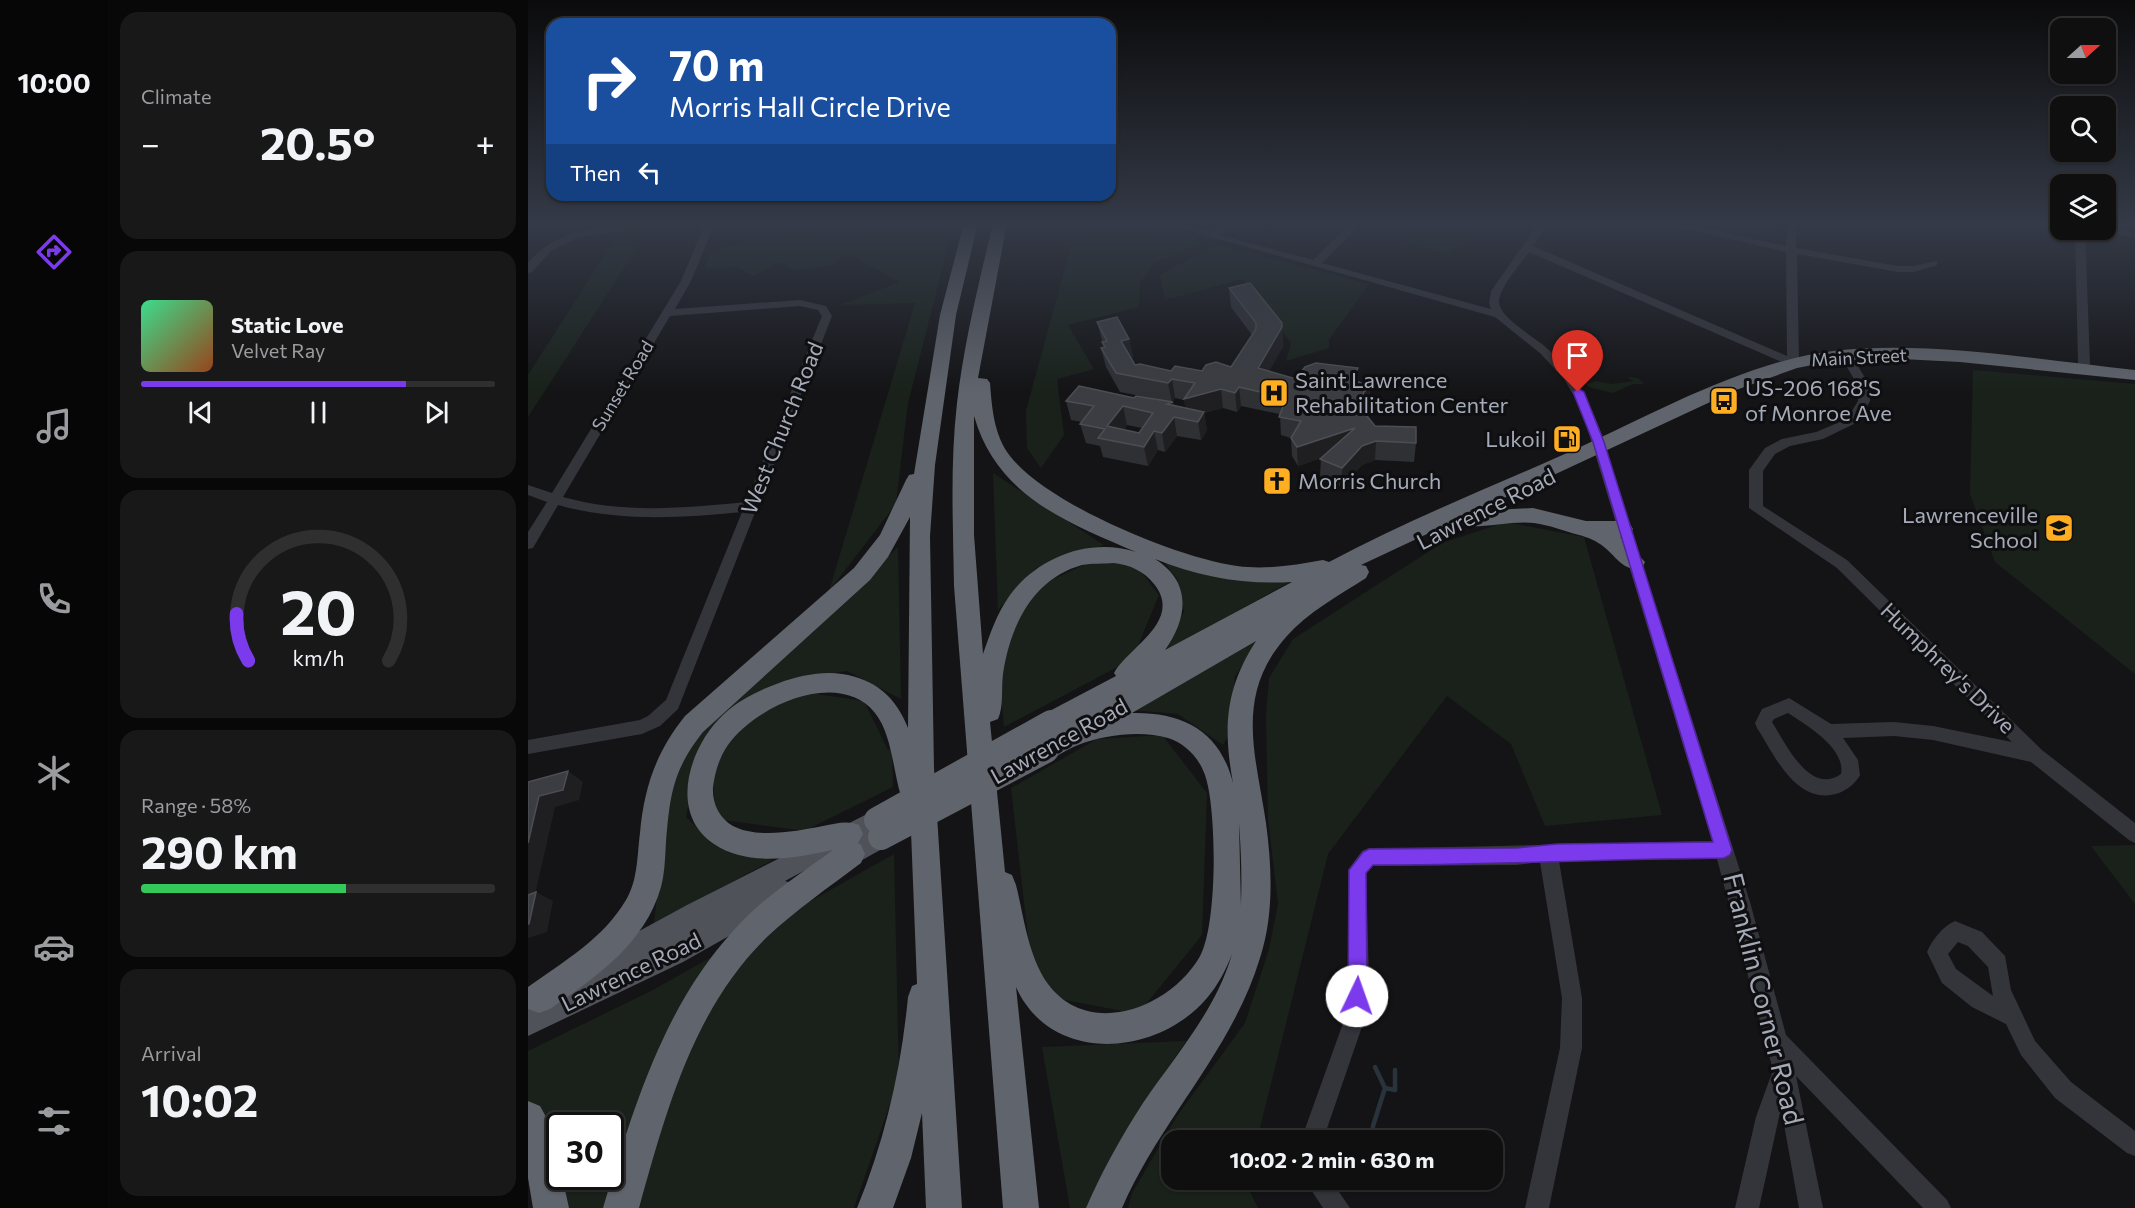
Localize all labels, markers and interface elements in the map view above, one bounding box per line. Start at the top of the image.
north arrow [2050,18,2116,84]
map controls [2050,18,2116,240]
text: 70 m [669,38,764,90]
icon: right [570,42,648,120]
text: 10:00 [17,66,91,99]
text: Climate [141,84,211,108]
text: Morris Hall Circle Drive [669,90,951,123]
button: search [2050,96,2116,162]
text: 20.5° [260,114,375,169]
text: − [141,122,160,163]
text: + [476,122,495,163]
icon: left [633,156,666,189]
text: Then [570,159,621,186]
button: layers [2050,174,2116,240]
icon: directions [33,231,75,273]
text: Static Love [231,311,344,338]
pin [1552,330,1603,392]
street label: Sunset Road [587,336,658,435]
text: Velvet Ray [231,338,325,362]
street label: West Church Road [735,338,828,518]
icon: arrive [1561,339,1594,372]
street label: Main Street [1811,344,1907,370]
place label: Saint Lawrence Rehabilitation Center [1295,366,1509,418]
place label: US-206 168'S of Monroe Ave [1745,374,1892,426]
hospital icon: Saint Lawrence Rehabilitation Center [1258,377,1290,409]
bus stop icon: US-206 168'S of Monroe Ave [1708,385,1740,417]
icon: previous [184,396,217,429]
icon: pause [302,396,335,429]
icon: next [420,396,453,429]
icon: music [33,405,75,447]
fuel station icon: Lukoil [1551,423,1583,455]
place label: Lukoil [1485,425,1546,452]
street label: Lawrence Road [1412,462,1560,555]
church icon: Morris Church [1261,465,1293,497]
place label: Morris Church [1298,467,1441,494]
place label: Lawrenceville School [1902,501,2038,553]
school or university icon: Lawrenceville School [2043,512,2075,544]
text: 20 [280,572,356,648]
icon: phone [33,578,75,620]
street label: Humphrey's Drive [1875,597,2021,739]
text: km/h [292,644,344,670]
street label: Lawrence Road [986,692,1132,789]
icon: climate [33,752,75,794]
text: Range · 58% [141,793,251,817]
text: 290 km [141,823,298,878]
street label: Franklin Corner Road [1717,869,1812,1128]
icon: car [33,926,75,968]
street label: Lawrence Road [556,926,705,1017]
position arrow [1325,964,1389,1028]
text: Arrival [141,1041,202,1065]
text: 10:02 [141,1071,258,1126]
icon: filters [33,1100,75,1142]
speed limit sign: 30 [546,1112,624,1190]
text: 10:02 · 2 min · 630 m [1230,1146,1434,1173]

